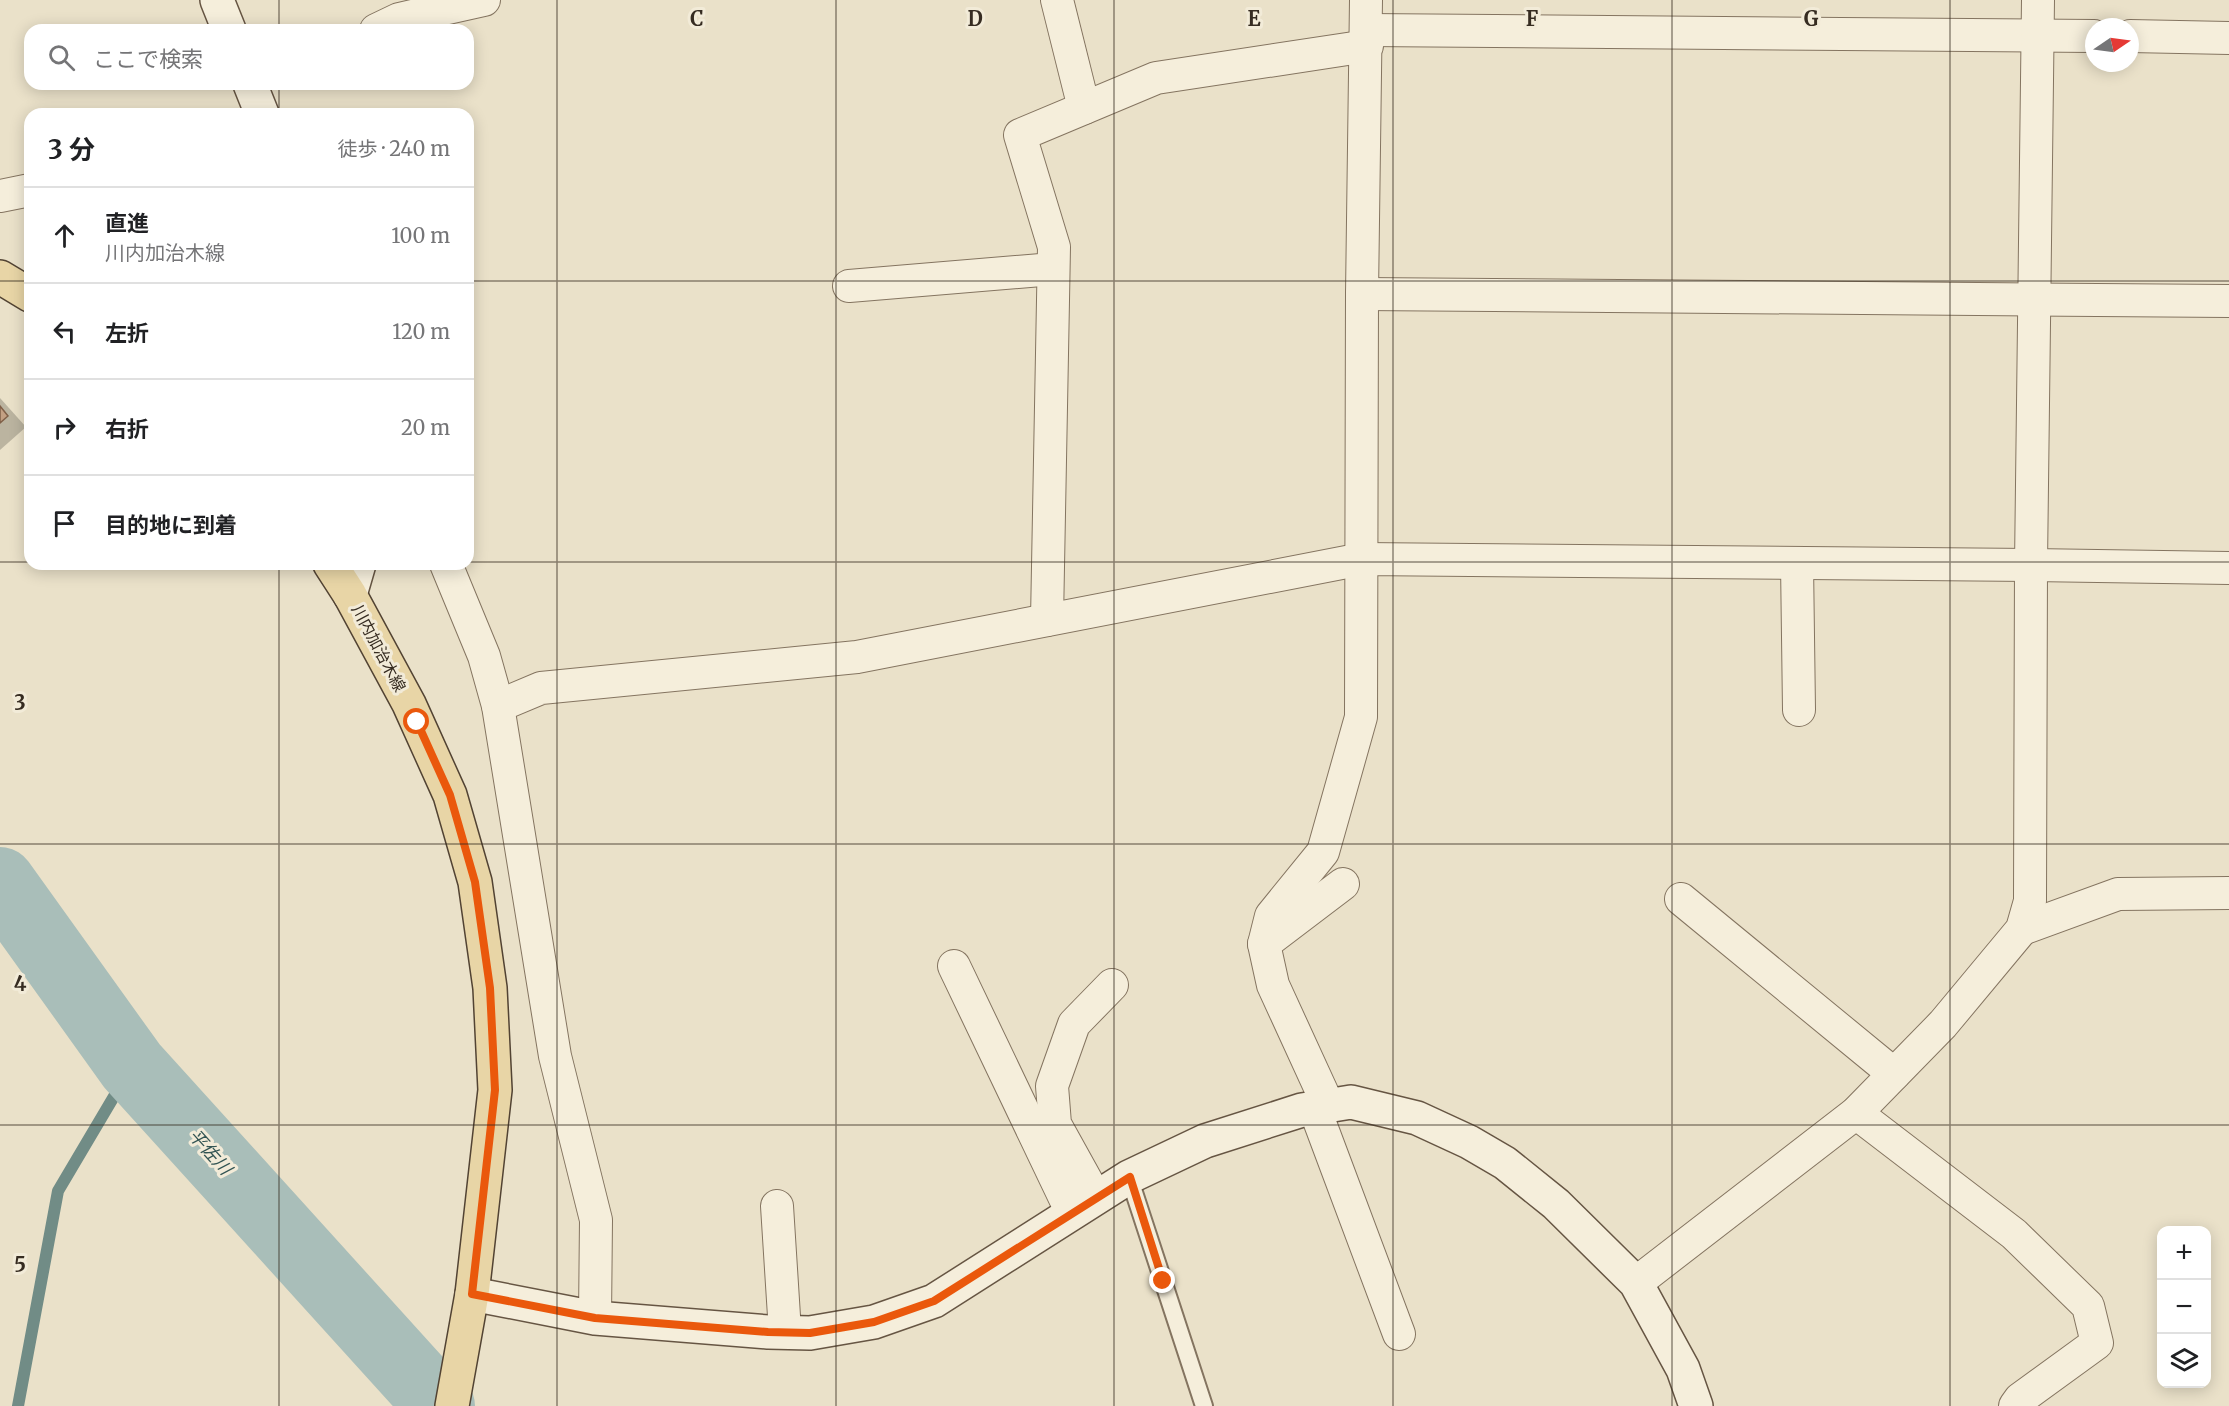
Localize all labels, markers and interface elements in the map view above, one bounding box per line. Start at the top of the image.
text: C [690,6,704,31]
text: D [967,6,983,31]
text: E [1247,6,1261,31]
text: F [1526,6,1539,31]
text: G [1804,6,1819,31]
north arrow [2085,18,2139,72]
search box [24,24,474,90]
icon: search [45,41,78,74]
text: ここで検索 [93,45,203,73]
text: 3 分 [48,133,95,166]
text: 徒歩 · 240 m [337,136,450,161]
text: 直進 [105,209,149,237]
icon: ahead [48,219,81,252]
text: 100 m [391,223,450,248]
text: 川内加治木線 [105,240,225,265]
icon: left [48,315,81,348]
text: 左折 [105,319,149,347]
text: 120 m [392,319,450,344]
icon: right [48,411,81,444]
text: 右折 [105,415,149,443]
text: 20 m [401,415,450,440]
icon: arrive [48,507,81,540]
text: 目的地に到着 [105,511,237,539]
street label: 川内加治木線 [348,601,410,695]
text: 3 [14,690,26,715]
route start [403,708,429,734]
text: 4 [14,971,27,996]
water label: 平佐川 [184,1124,238,1181]
map controls [2157,1226,2211,1388]
button: + [2157,1226,2211,1280]
text: 5 [14,1252,26,1277]
route end [1149,1267,1175,1293]
button: − [2157,1280,2211,1334]
button: layers [2157,1334,2211,1388]

